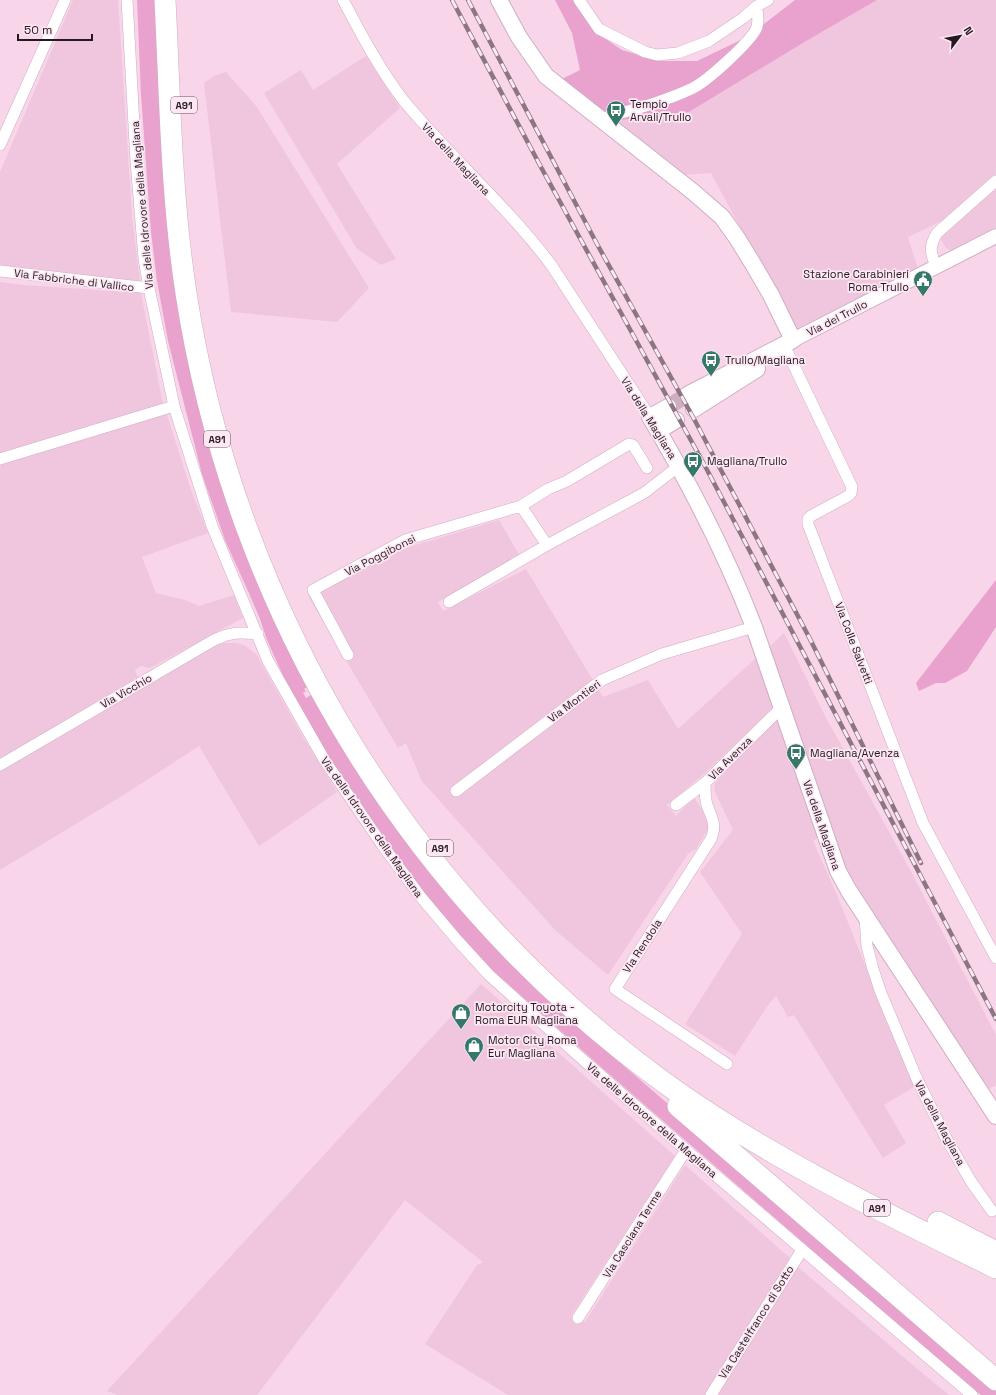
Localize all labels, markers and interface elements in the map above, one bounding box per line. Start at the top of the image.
scale bar [18,16,92,42]
north arrow [940,16,980,56]
text: 50 m [24,22,52,38]
text: N [961,24,976,38]
road number: A91 [171,97,197,113]
place label: Tempio Arvali/Trullo [630,97,692,124]
bus stop icon: Tempio Arvali/Trullo [605,99,627,127]
street label: Via delle Idrovore della Magliana [128,120,156,290]
street label: Via della Magliana [419,120,494,199]
street label: Via Fabbriche di Vallico [13,266,135,294]
place label: Stazione Carabinieri Roma Trullo [803,267,909,294]
public building icon: Stazione Carabinieri Roma Trullo [912,269,934,297]
street label: Via del Trullo [804,297,870,339]
bus stop icon: Trullo/Magliana [700,349,722,377]
place label: Trullo/Magliana [725,353,806,367]
street label: Via della Magliana [618,374,680,462]
road number: A91 [204,431,230,447]
bus stop icon: Magliana/Trullo [682,450,704,478]
place label: Magliana/Trullo [707,454,788,468]
street label: Via Poggibonsi [342,531,418,579]
street label: Via Colle Salvetti [832,600,876,686]
street label: Via Vicchio [98,670,155,711]
street label: Via Montieri [545,676,603,725]
street label: Via Avenza [705,733,755,783]
bus stop icon: Magliana/Avenza [785,742,807,770]
place label: Magliana/Avenza [810,746,900,760]
street label: Via delle Idrovore della Magliana [318,754,427,901]
street label: Via della Magliana [800,778,844,873]
road number: A91 [427,840,453,856]
street label: Via Rendola [619,916,665,976]
place label: Motorcity Toyota - Roma EUR Magliana [475,1000,579,1027]
shop icon: Motorcity Toyota - Roma EUR Magliana [450,1002,472,1030]
place label: Motor City Roma Eur Magliana [488,1033,577,1060]
shop icon: Motor City Roma Eur Magliana [463,1035,485,1063]
street label: Via delle Idrovore della Magliana [584,1059,721,1181]
street label: Via della Magliana [912,1078,969,1169]
street label: Via Casciana Terme [599,1187,665,1281]
road number: A91 [864,1200,890,1216]
street label: Via Castelfranco di Sotto [715,1262,797,1381]

